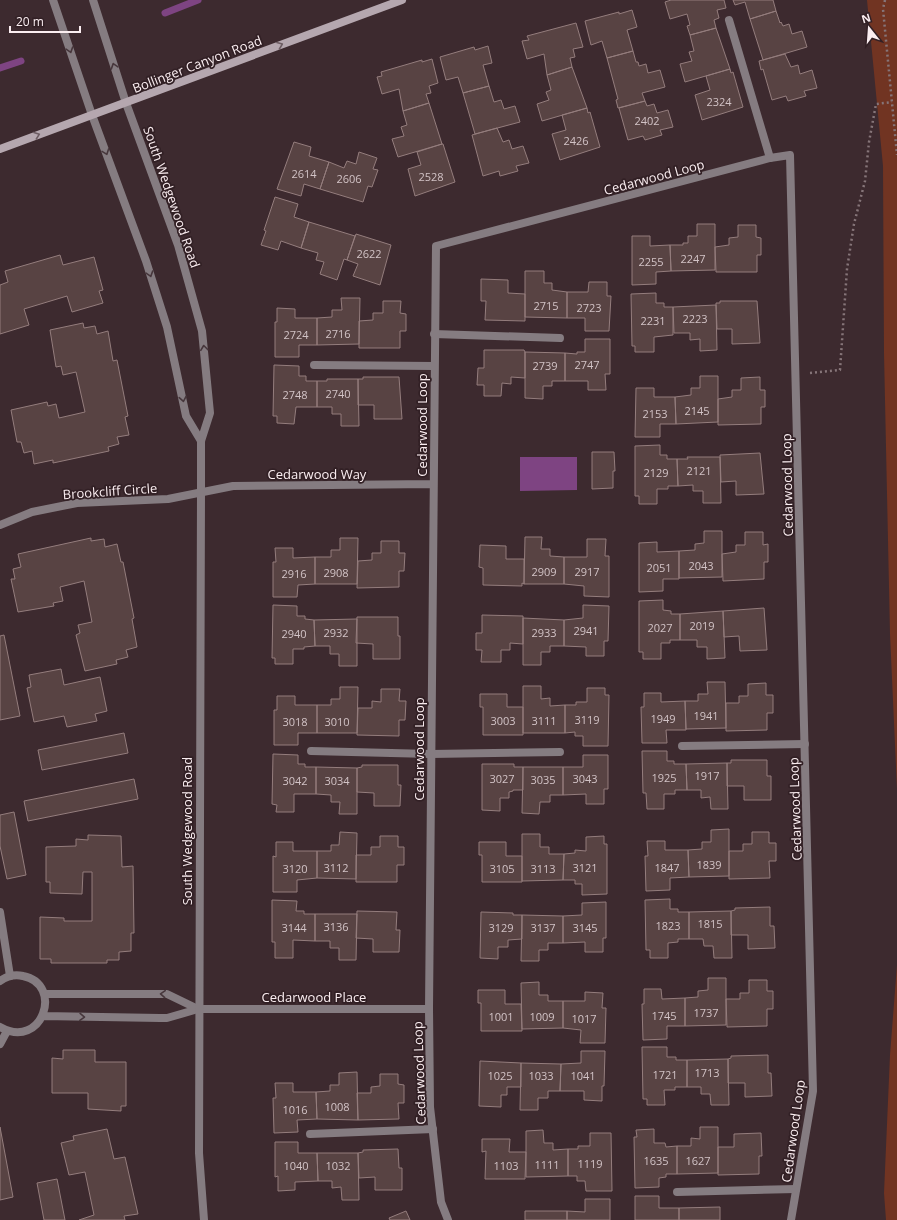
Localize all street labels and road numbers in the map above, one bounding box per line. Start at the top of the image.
street label: Bollinger Canyon Road [130,31,264,97]
street label: South Wedgewood Road [139,124,205,270]
street label: Cedarwood Loop [602,155,706,199]
street label: Cedarwood Loop [413,373,431,477]
street label: Cedarwood Loop [777,433,797,537]
street label: Cedarwood Way [268,465,367,483]
street label: Brookcliff Circle [62,479,158,503]
street label: Cedarwood Loop [410,697,428,801]
street label: South Wedgewood Road [178,757,196,905]
street label: Cedarwood Loop [784,757,806,861]
street label: Cedarwood Place [262,988,366,1006]
street label: Cedarwood Loop [408,1021,430,1125]
street label: Cedarwood Loop [777,1079,809,1183]

